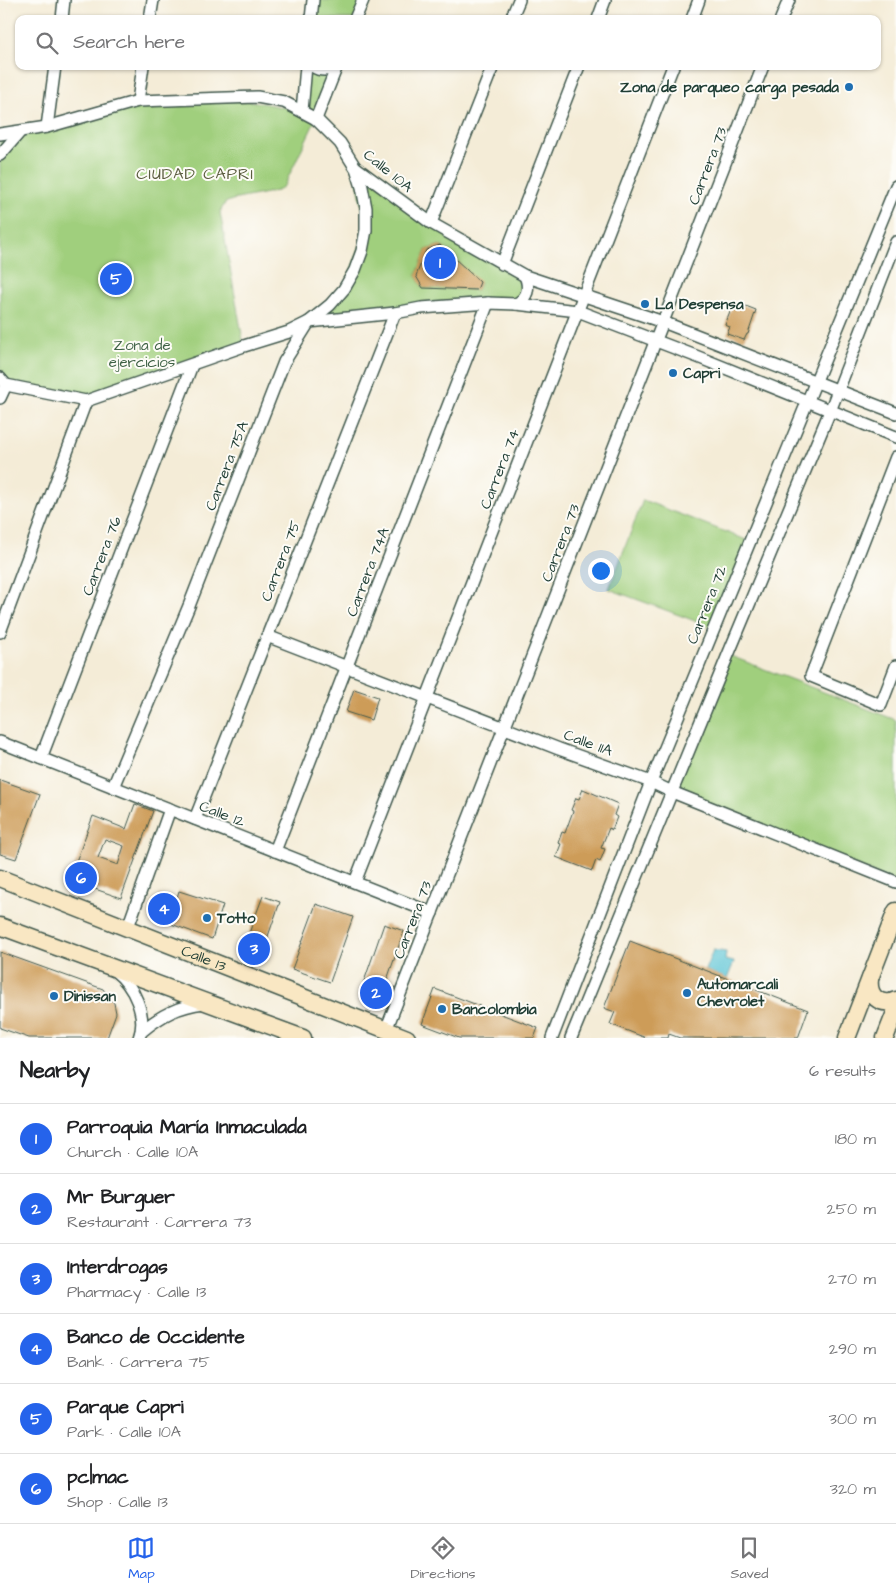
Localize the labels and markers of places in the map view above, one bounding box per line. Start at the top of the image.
place label: Zona de parqueo carga pesada [620,77,839,100]
marker: Zona de parqueo carga pesada [843,81,855,93]
pin: 1 [424,244,456,282]
pin: 5 [100,260,132,298]
place label: La Despensa [655,294,744,315]
marker: La Despensa [639,298,651,310]
place label: Capri [683,363,721,384]
marker: Capri [667,367,679,379]
pin: 6 [65,859,97,897]
pin: 4 [148,890,180,928]
place label: Totto [216,908,256,929]
marker: Totto [201,912,213,924]
pin: 3 [238,930,270,968]
pin: 2 [360,974,392,1012]
place label: Automarcali Chevrolet [697,974,779,1012]
place label: Dinissan [64,986,116,1007]
marker: Automarcali Chevrolet [681,987,693,999]
marker: Dinissan [48,990,60,1002]
place label: Bancolombia [452,999,537,1020]
marker: Bancolombia [436,1003,448,1015]

